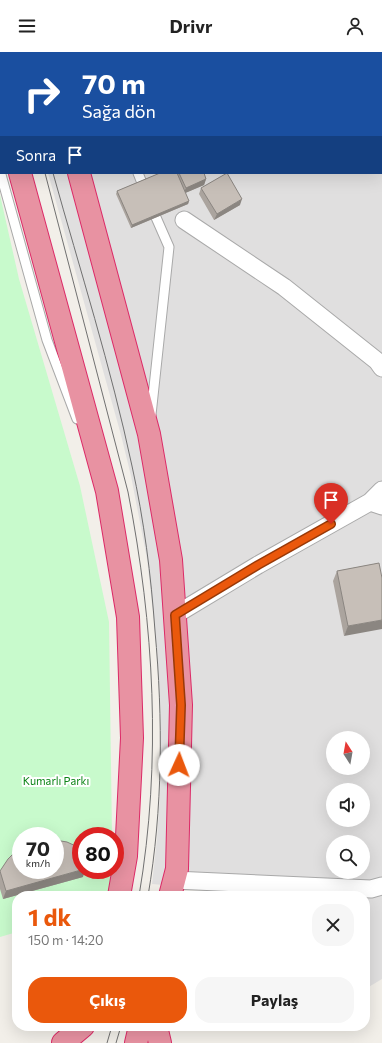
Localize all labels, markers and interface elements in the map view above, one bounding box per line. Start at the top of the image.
icon: menu [16,15,38,37]
text: Drivr [170,15,212,37]
icon: person [344,15,366,37]
text: 70 m [82,66,146,100]
icon: right [16,68,68,120]
text: Sağa dön [82,100,156,122]
icon: arrive [64,144,86,166]
text: Sonra [16,146,56,164]
pin [314,483,348,524]
icon: arrive [320,489,342,511]
north arrow [326,731,370,775]
map controls [326,731,370,879]
position arrow [158,744,200,786]
park label: Kumarlı Parkı [23,774,89,787]
button: sound [326,783,370,827]
speed limit sign: 80 [72,827,124,879]
button: search [326,835,370,879]
text: 70 [26,836,50,860]
text: km/h [26,857,50,869]
text: 1 dk [28,902,71,931]
button: close [312,904,354,946]
text: 150 m · 14:20 [28,932,103,948]
button: Çıkış [28,977,187,1023]
button: Paylaş [195,977,354,1023]

